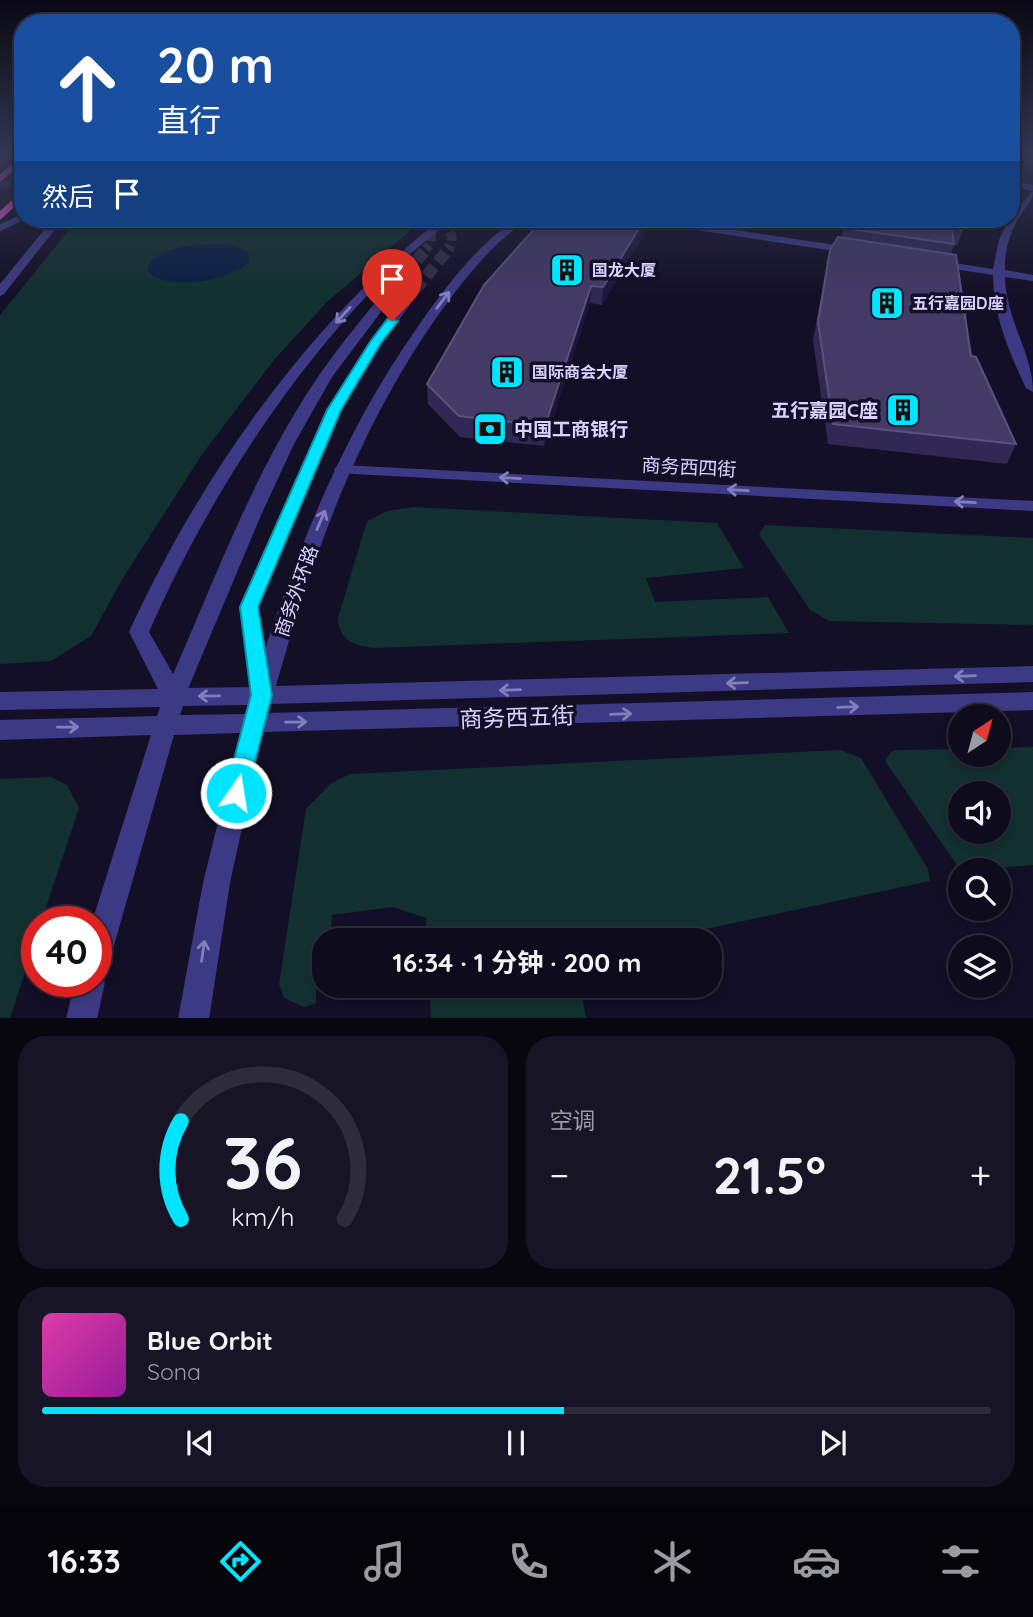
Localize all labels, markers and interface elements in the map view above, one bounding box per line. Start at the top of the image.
text: 20 m [157,34,274,95]
icon: ahead [42,42,133,133]
text: 直行 [157,100,221,140]
icon: arrive [108,175,146,213]
text: 然后 [42,180,94,213]
pin [362,249,422,321]
building icon: 国龙大厦 [548,251,586,289]
icon: arrive [373,260,411,298]
place label: 国龙大厦 [592,260,656,280]
building icon: 五行嘉园D座 [868,284,906,322]
one-way arrow [435,292,450,310]
place label: 五行嘉园D座 [912,293,1003,313]
one-way arrow [335,306,351,324]
building icon: 国际商会大厦 [488,353,526,391]
place label: 国际商会大厦 [532,362,628,382]
building icon: 五行嘉园C座 [884,391,922,429]
place label: 五行嘉园C座 [771,398,878,422]
bank icon: 中国工商银行 [471,410,509,448]
place label: 中国工商银行 [514,417,628,441]
street label: 商务西四街 [641,453,737,481]
one-way arrow [499,472,522,485]
one-way arrow [726,484,749,497]
one-way arrow [954,496,977,509]
one-way arrow [316,510,329,531]
street label: 商务外环路 [269,542,323,640]
one-way arrow [954,669,977,682]
one-way arrow [726,676,749,689]
one-way arrow [499,683,522,696]
one-way arrow [198,689,221,703]
one-way arrow [837,700,860,713]
street label: 商务西五街 [459,701,575,733]
north arrow [948,704,1012,766]
map controls [948,704,1011,998]
one-way arrow [609,707,632,720]
one-way arrow [284,716,307,729]
one-way arrow [56,721,79,734]
position arrow [199,756,273,830]
button: sound [948,781,1011,844]
button: search [948,858,1011,921]
speed limit sign: 40 [21,906,112,997]
button: layers [948,935,1011,998]
one-way arrow [197,940,210,963]
text: 16:34 · 1 分钟 · 200 m [393,946,641,979]
text: 空调 [550,1106,596,1135]
text: 36 [223,1116,302,1207]
text: 21.5° [713,1142,826,1207]
text: − [550,1151,569,1199]
text: + [970,1151,991,1199]
text: km/h [231,1200,294,1231]
text: Blue Orbit [147,1324,273,1357]
text: Sona [147,1357,201,1386]
icon: previous [181,1424,219,1462]
icon: pause [497,1424,535,1462]
icon: next [814,1424,852,1462]
icon: directions [216,1537,265,1586]
icon: music [360,1537,409,1586]
icon: phone [504,1537,553,1586]
icon: climate [648,1537,697,1586]
icon: car [792,1537,841,1586]
icon: filters [936,1537,985,1586]
text: 16:33 [48,1541,121,1581]

